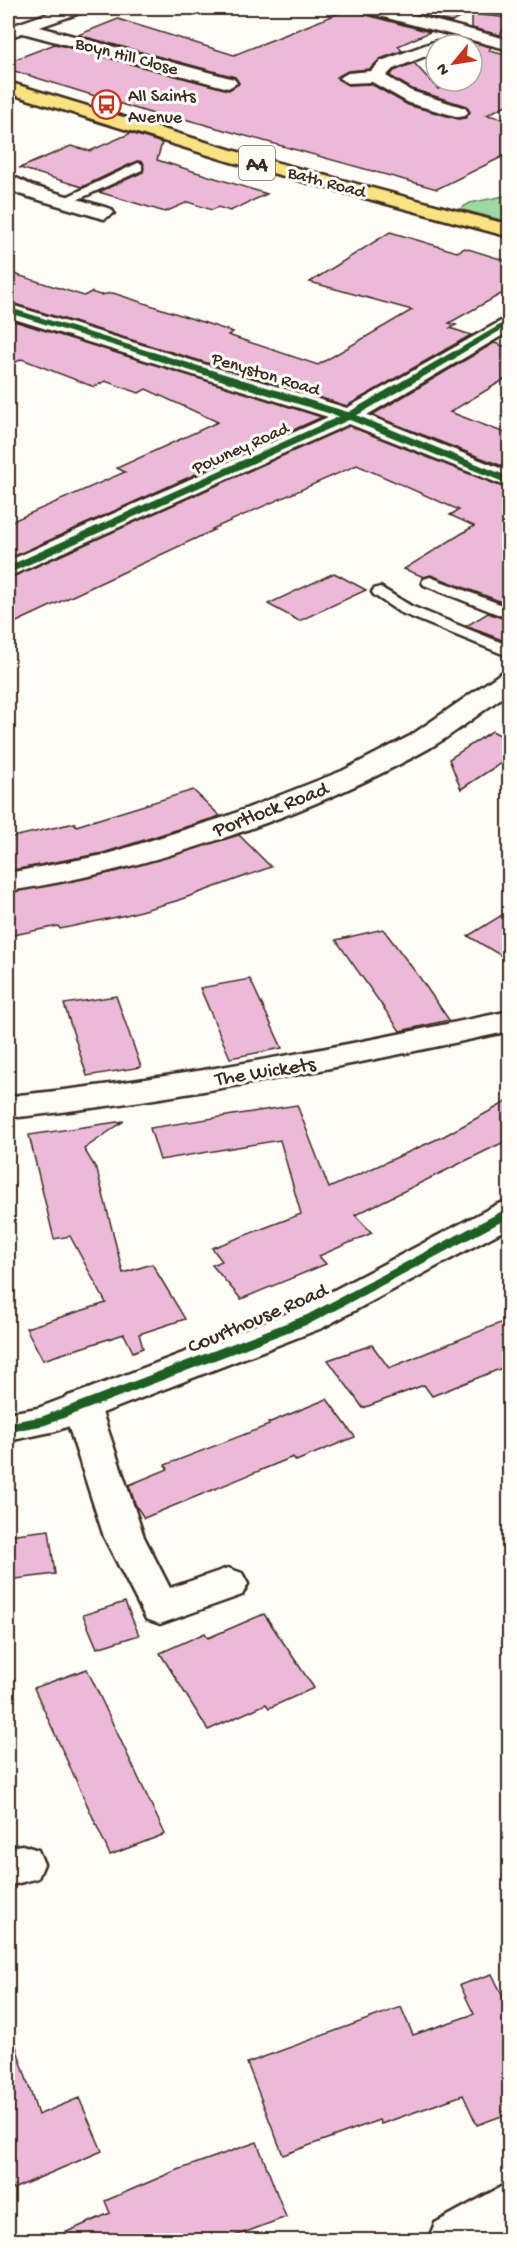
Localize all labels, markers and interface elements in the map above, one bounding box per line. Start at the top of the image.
street label: Boyn Hill Close [72,33,181,81]
north arrow [424,33,484,93]
text: N [433,59,455,78]
place label: All Saints Avenue [128,87,197,129]
bus stop icon: All Saints Avenue [91,89,123,121]
road number: A4 [239,146,275,180]
street label: Bath Road [284,163,369,204]
street label: Penyston Road [208,349,323,402]
street label: Powney Road [189,418,294,480]
street label: Portlock Road [209,777,334,845]
street label: The Wickets [213,1053,319,1094]
street label: Courthouse Road [185,1279,334,1361]

